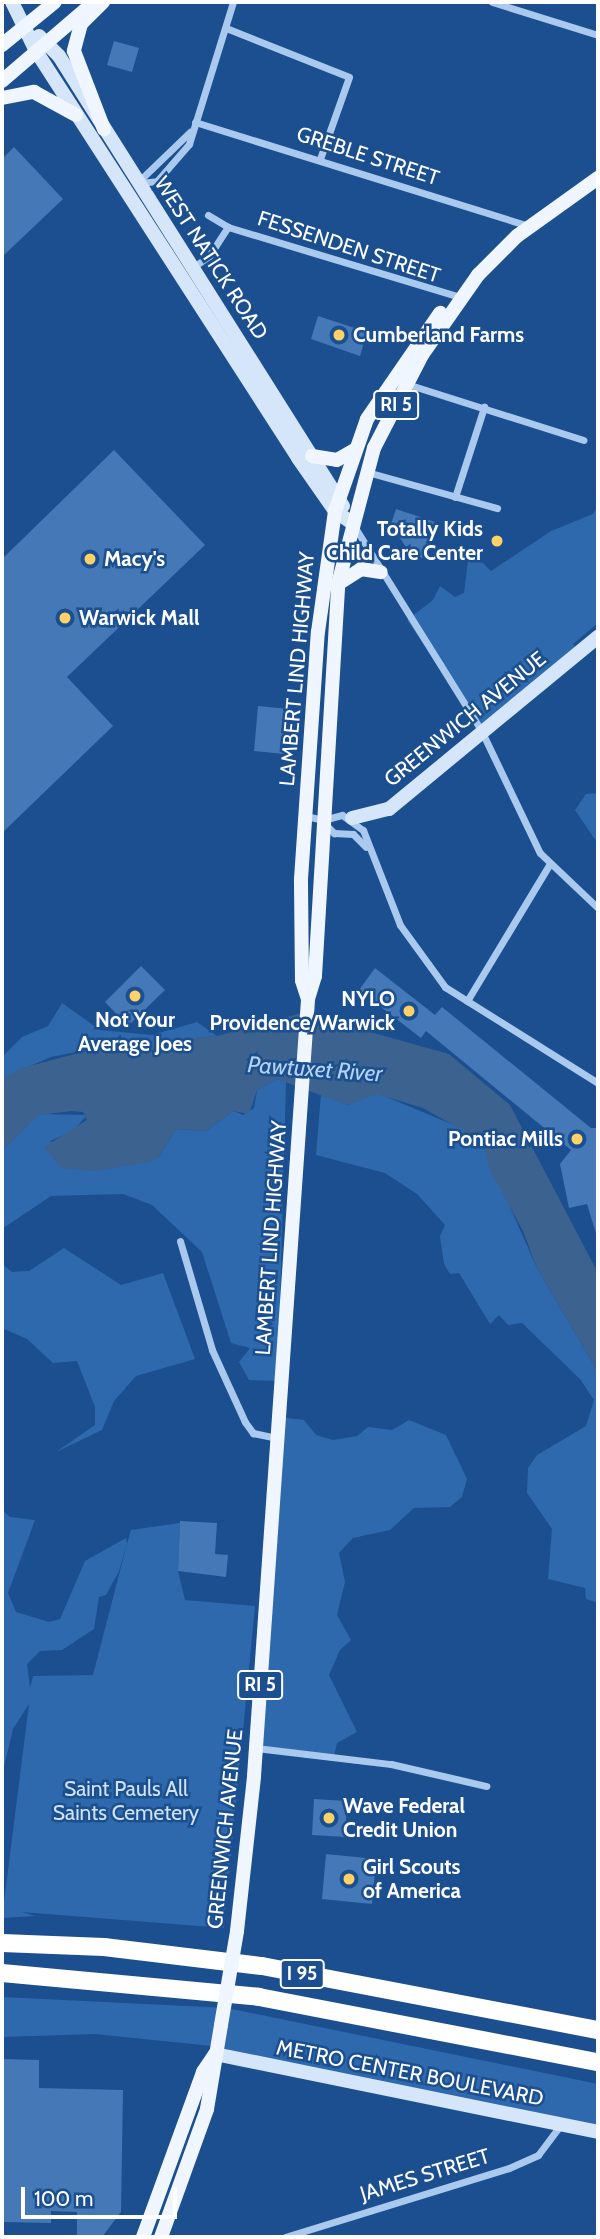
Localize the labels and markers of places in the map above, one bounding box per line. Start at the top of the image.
place label: Cumberland Farms [353,322,524,348]
marker: Cumberland Farms [331,327,347,343]
place label: Totally Kids Child Care Center [326,516,483,566]
marker: Totally Kids Child Care Center [489,533,505,549]
place label: Macy's [104,546,165,572]
marker: Macy's [82,551,98,567]
place label: Warwick Mall [79,605,199,631]
marker: Warwick Mall [57,610,73,626]
place label: NYLO Providence/Warwick [210,986,395,1036]
marker: Not Your Average Joes [127,988,143,1004]
marker: NYLO Providence/Warwick [401,1003,417,1019]
place label: Not Your Average Joes [78,1007,192,1057]
place label: Pontiac Mills [448,1126,563,1152]
marker: Pontiac Mills [569,1131,585,1147]
place label: Wave Federal Credit Union [343,1793,465,1843]
marker: Wave Federal Credit Union [321,1810,337,1826]
place label: Girl Scouts of America [363,1854,461,1904]
marker: Girl Scouts of America [341,1871,357,1887]

